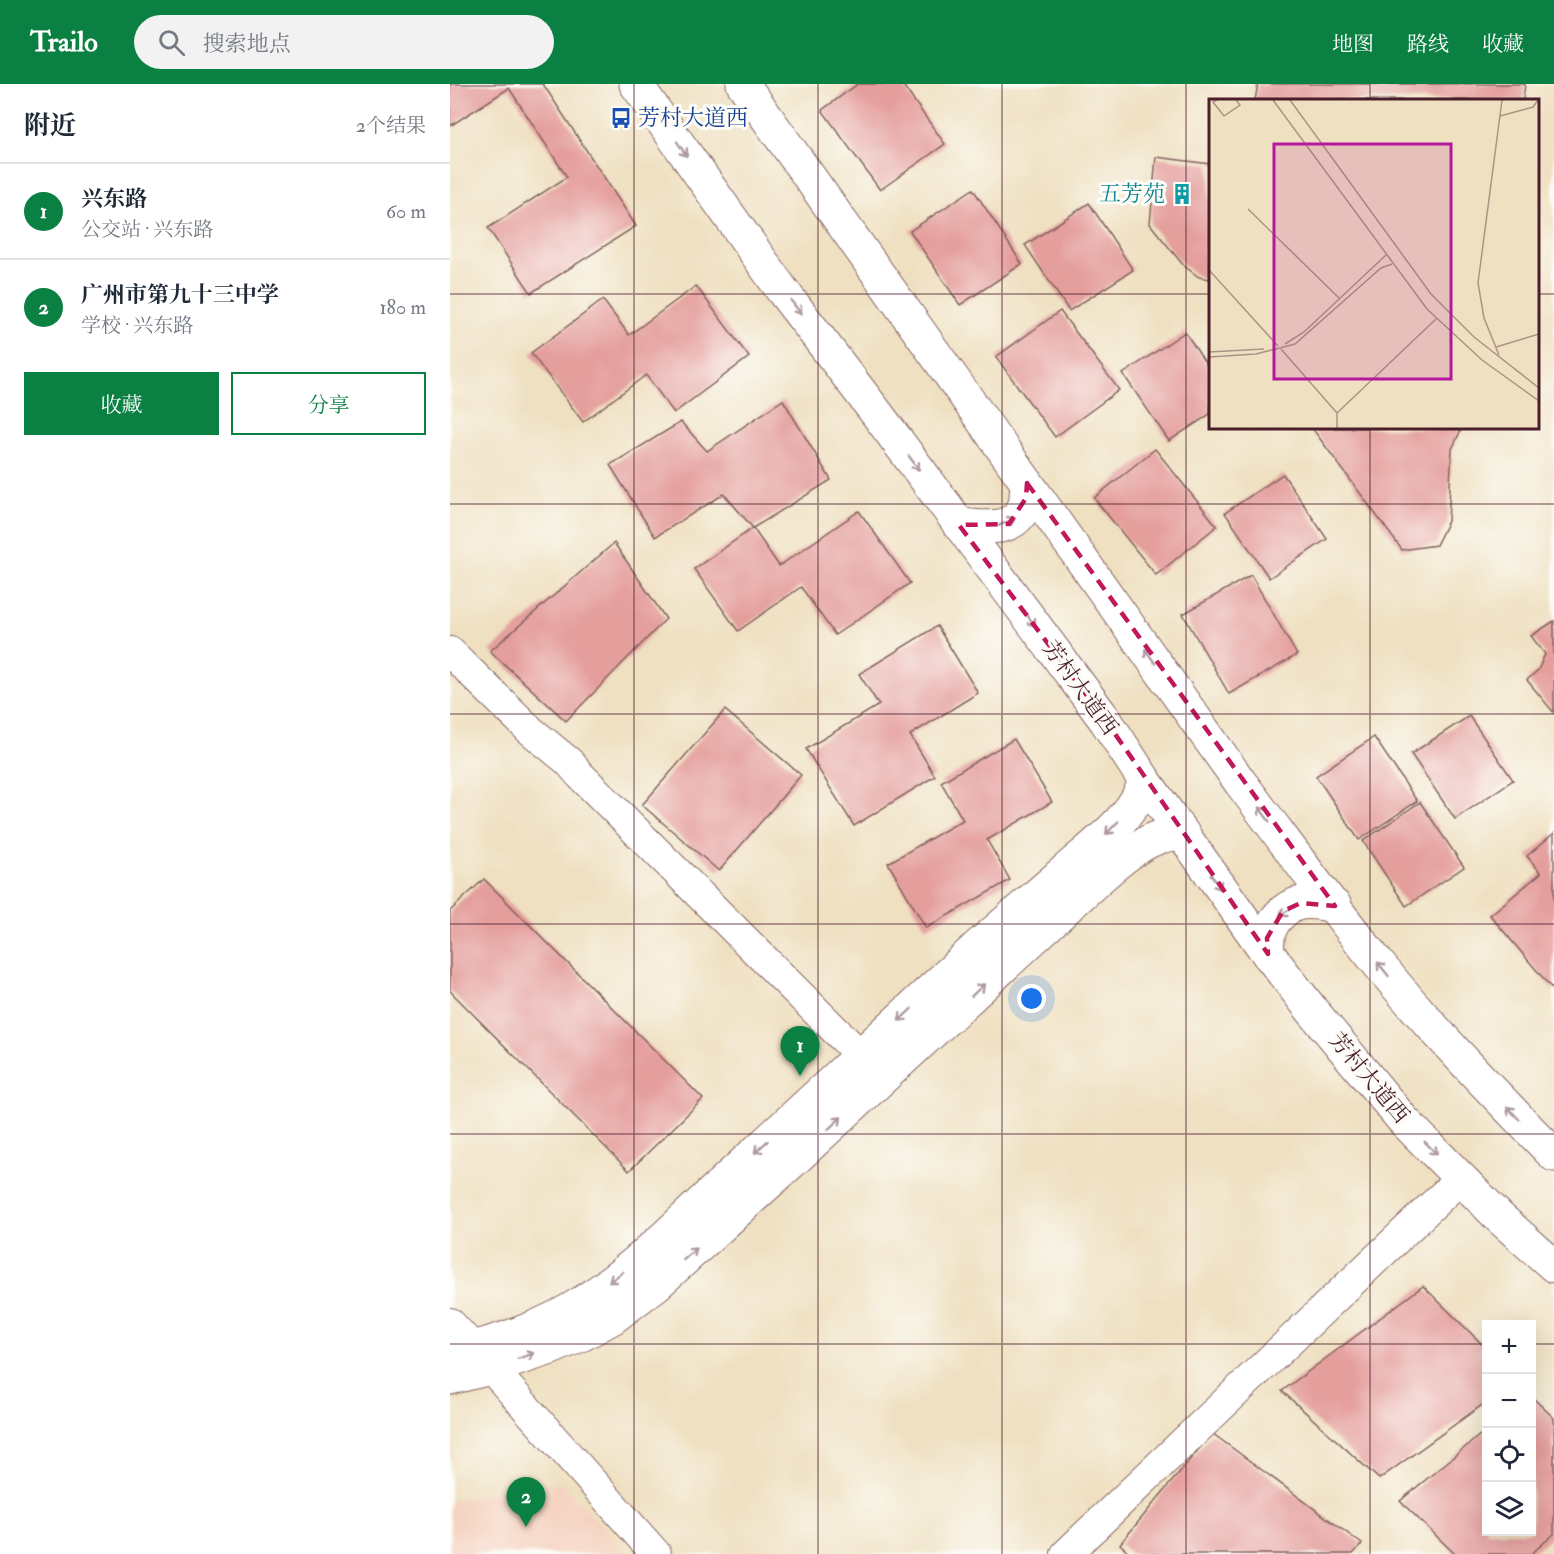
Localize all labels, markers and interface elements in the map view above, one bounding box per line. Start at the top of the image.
search box [134,15,554,69]
text: Trailo [30,25,98,60]
icon: search [155,26,188,59]
text: 搜索地点 [203,30,291,58]
text: 地图 [1332,31,1374,58]
text: 路线 [1407,31,1449,58]
text: 收藏 [1482,31,1524,58]
inset map [1209,99,1539,429]
place label: 芳村大道西 [638,104,748,132]
bus stop icon: 芳村大道西 [609,106,633,130]
text: 附近 [24,110,76,142]
text: 2个结果 [356,113,426,138]
one-way arrow [676,140,688,156]
place label: 五芳苑 [1099,180,1165,208]
building icon: 五芳苑 [1170,182,1194,206]
text: 兴东路 [81,185,147,213]
text: 1 [40,199,47,224]
text: 60 m [386,199,426,224]
text: 公交站 · 兴东路 [81,217,213,242]
text: 广州市第九十三中学 [81,281,279,309]
text: 2 [38,295,49,320]
text: 180 m [379,295,426,320]
one-way arrow [789,299,802,315]
text: 学校 · 兴东路 [81,313,193,338]
button: 收藏 [24,372,219,435]
button: 分享 [231,372,426,435]
one-way arrow [908,454,920,470]
one-way arrow [998,516,1016,527]
one-way arrow [1024,611,1036,627]
street label: 芳村大道西 [1036,635,1124,741]
one-way arrow [1144,648,1156,664]
one-way arrow [1258,806,1270,822]
one-way arrow [1105,821,1119,836]
one-way arrow [1210,873,1223,889]
one-way arrow [1279,905,1296,917]
one-way arrow [1376,961,1389,977]
one-way arrow [970,983,985,998]
your location [1017,984,1046,1013]
one-way arrow [897,1008,912,1022]
pin: 1 [780,1026,820,1076]
street label: 芳村大道西 [1323,1027,1415,1129]
one-way arrow [1506,1106,1521,1121]
one-way arrow [827,1116,842,1130]
one-way arrow [754,1140,769,1154]
one-way arrow [1423,1140,1438,1155]
one-way arrow [683,1247,698,1261]
one-way arrow [609,1271,625,1283]
map controls [1482,1320,1536,1536]
button: + [1482,1320,1536,1374]
one-way arrow [516,1350,535,1361]
button: − [1482,1374,1536,1428]
button: locate [1482,1428,1536,1482]
pin: 2 [506,1478,546,1527]
button: layers [1482,1482,1536,1536]

